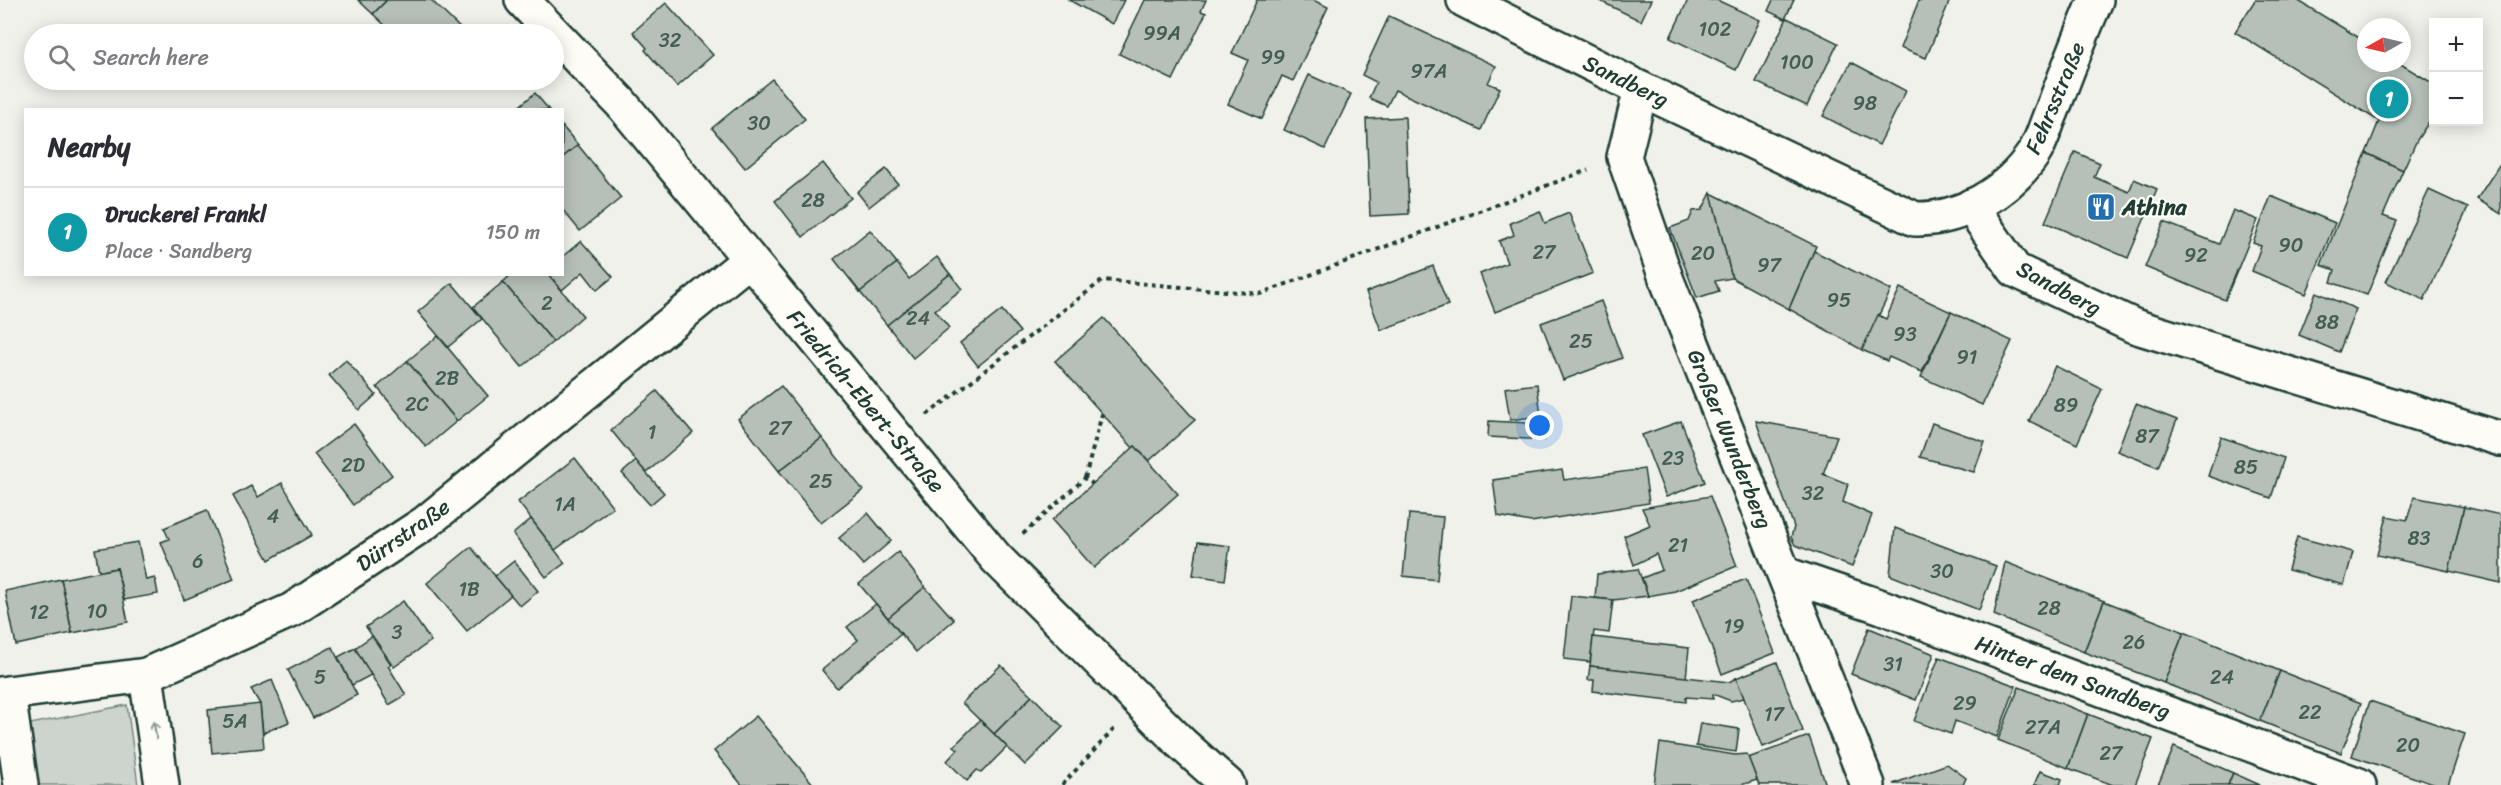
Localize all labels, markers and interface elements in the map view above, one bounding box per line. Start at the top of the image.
house number: 102 [1699,12,1732,47]
house number: 99A [1143,16,1181,51]
north arrow [2357,18,2411,72]
map controls [2429,18,2483,126]
button: + [2429,18,2483,72]
house number: 32 [659,23,682,58]
search box [24,24,564,90]
street label: Fehrsstraße [2014,36,2096,160]
text: Search here [93,38,209,77]
house number: 99 [1261,40,1285,75]
icon: search [45,41,78,74]
street label: Sandberg [1576,43,1676,119]
house number: 100 [1780,45,1814,80]
house number: 97A [1411,54,1447,89]
button: − [2429,72,2483,126]
pin: 1 [2370,76,2408,122]
house number: 98 [1853,86,1877,121]
house number: 30 [747,106,771,141]
text: Nearby [48,124,130,170]
house number: 28 [801,183,825,218]
place label: Athina [2121,188,2188,227]
restaurant icon: Athina [2085,191,2117,223]
text: Druckerei Frankl [105,195,266,234]
text: 1 [63,215,72,250]
text: 150 m [486,215,540,250]
house number: 90 [2279,228,2303,263]
text: Place · Sandberg [105,234,252,269]
house number: 27 [1533,235,1557,270]
house number: 20 [1691,236,1715,271]
house number: 92 [2184,238,2208,273]
house number: 97 [1757,248,1782,283]
street label: Sandberg [2009,249,2109,327]
house number: 95 [1827,283,1851,318]
house number: 2 [541,286,553,321]
street label: Friedrich-Ebert-Straße [777,300,955,502]
house number: 24 [906,301,930,336]
house number: 88 [2315,305,2339,340]
house number: 93 [1893,317,1917,352]
house number: 25 [1569,324,1593,359]
house number: 91 [1957,340,1977,375]
street label: Großer Wunderberg [1676,343,1784,535]
house number: 2B [435,361,459,396]
house number: 2C [405,387,430,422]
house number: 89 [2054,388,2078,423]
house number: 27 [769,411,793,446]
your location [1525,411,1554,440]
house number: 1 [648,415,656,450]
house number: 87 [2135,419,2160,454]
house number: 23 [1662,441,1684,476]
house number: 2D [341,448,365,483]
house number: 85 [2234,450,2258,485]
house number: 25 [809,464,833,499]
house number: 32 [1802,476,1825,511]
house number: 1A [554,487,576,522]
street label: Dürrstraße [348,488,458,582]
house number: 4 [267,499,279,534]
house number: 83 [2407,521,2431,556]
house number: 21 [1668,528,1688,563]
house number: 6 [192,544,204,579]
house number: 30 [1930,554,1954,589]
house number: 1B [458,572,480,607]
house number: 28 [2037,591,2061,626]
house number: 10 [86,594,108,629]
house number: 12 [29,595,50,630]
house number: 19 [1724,609,1744,644]
house number: 3 [392,615,403,650]
street label: Hinter dem Sandberg [1970,624,2176,730]
house number: 26 [2123,625,2145,660]
house number: 31 [1883,647,1903,682]
house number: 5 [314,660,326,695]
house number: 24 [2210,660,2234,695]
house number: 29 [1953,686,1977,721]
house number: 22 [2298,695,2322,730]
house number: 17 [1764,697,1786,732]
house number: 5A [222,704,248,739]
house number: 27A [2025,710,2061,745]
one-way arrow [149,721,160,740]
house number: 20 [2396,728,2420,763]
house number: 27 [2100,736,2124,771]

